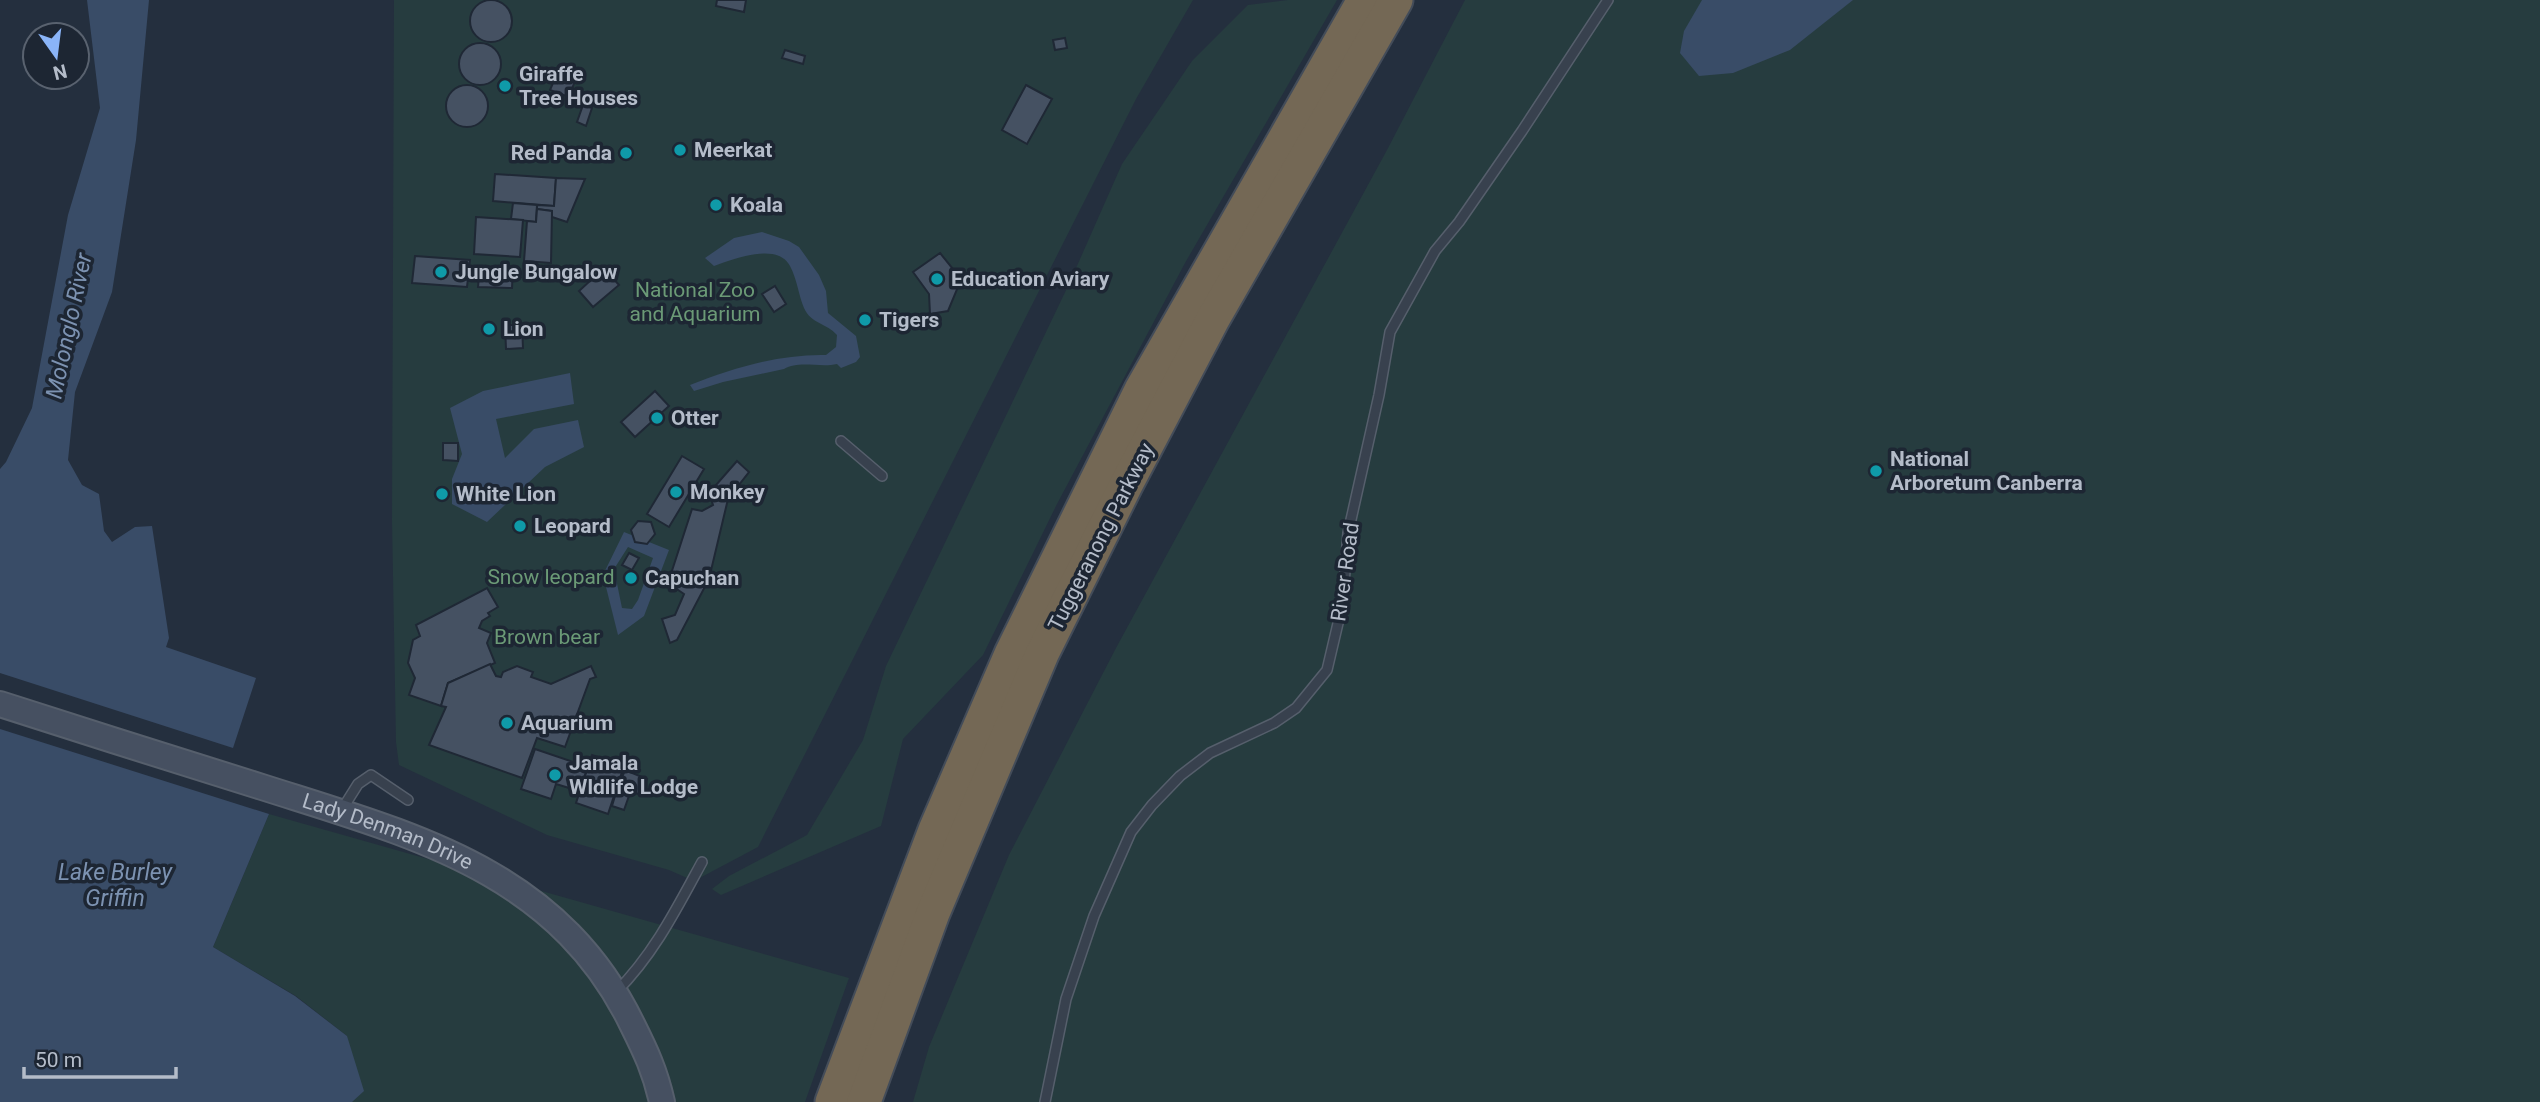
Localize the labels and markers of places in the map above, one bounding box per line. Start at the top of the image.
place label: Giraffe Tree Houses [519,62,638,110]
marker: Giraffe Tree Houses [497,78,513,94]
place label: Meerkat [694,138,772,162]
place label: Red Panda [511,141,612,165]
marker: Meerkat [672,142,688,158]
marker: Red Panda [618,145,634,161]
place label: Koala [730,193,783,217]
marker: Koala [708,197,724,213]
place label: Jungle Bungalow [455,260,618,284]
marker: Jungle Bungalow [433,264,449,280]
place label: Education Aviary [951,267,1110,291]
marker: Education Aviary [929,271,945,287]
place label: Tigers [879,308,940,332]
marker: Tigers [857,312,873,328]
place label: Lion [503,317,544,341]
marker: Lion [481,321,497,337]
place label: Otter [671,406,719,430]
marker: Otter [649,410,665,426]
place label: National Arboretum Canberra [1890,447,2083,495]
marker: National Arboretum Canberra [1868,463,1884,479]
place label: Monkey [690,480,765,504]
place label: White Lion [456,482,556,506]
marker: Monkey [668,484,684,500]
marker: White Lion [434,486,450,502]
place label: Leopard [534,514,611,538]
marker: Leopard [512,518,528,534]
place label: Capuchan [645,566,739,590]
marker: Capuchan [623,570,639,586]
place label: Aquarium [521,711,613,735]
marker: Aquarium [499,715,515,731]
place label: Jamala Wldlife Lodge [569,751,698,799]
marker: Jamala Wldlife Lodge [547,767,563,783]

